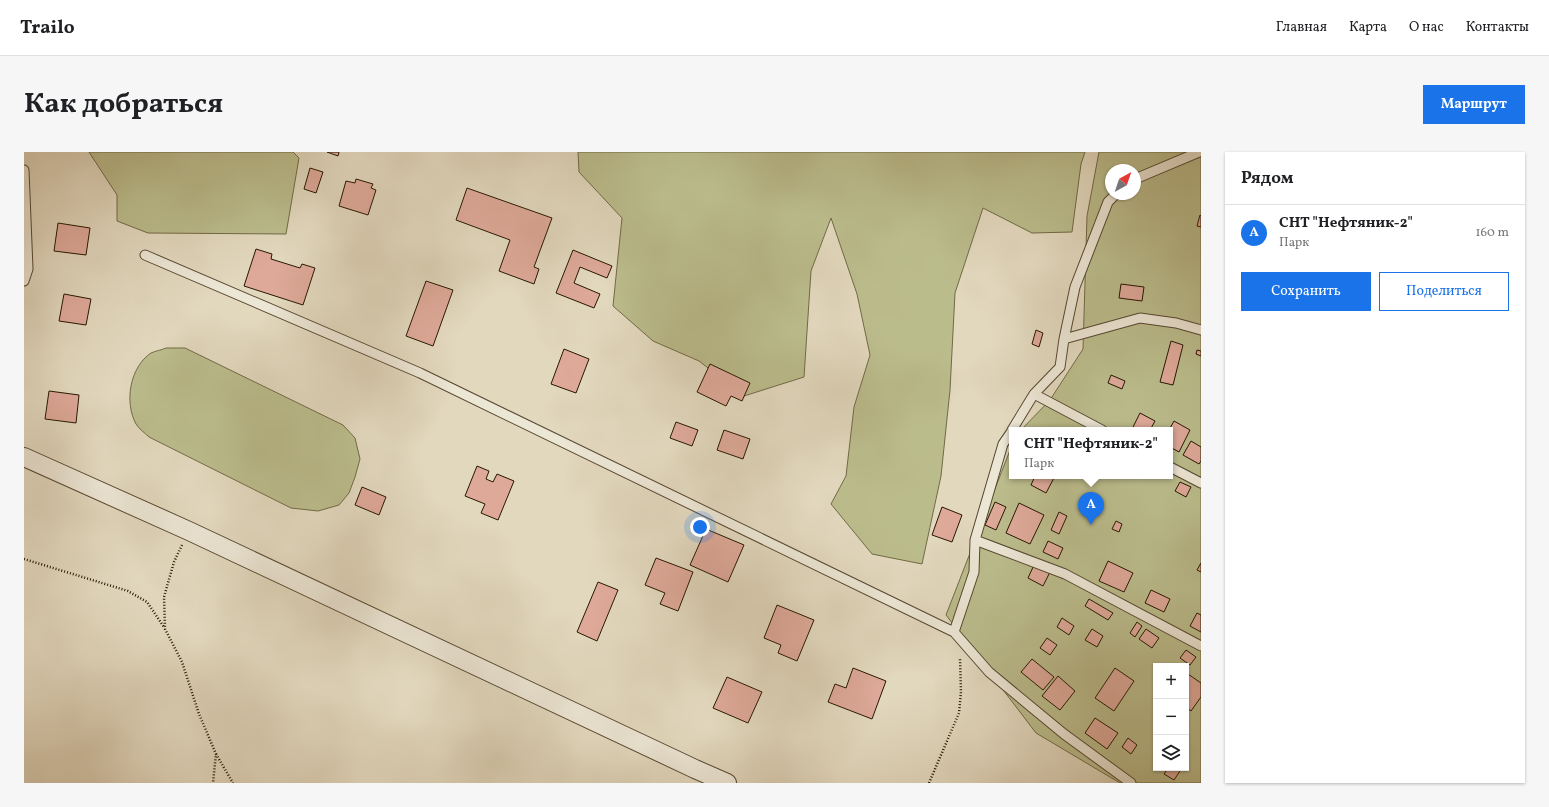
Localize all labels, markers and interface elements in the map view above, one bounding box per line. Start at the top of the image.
text: Trailo [20,15,75,41]
text: Главная [1276,18,1327,37]
text: Карта [1349,18,1387,37]
text: О нас [1409,18,1444,37]
text: Контакты [1466,18,1529,37]
text: Как добраться [24,85,223,124]
button: Маршрут [1423,85,1525,124]
north arrow [1105,164,1141,200]
text: Рядом [1241,167,1294,190]
text: СНТ "Нефтяник-2" [1279,213,1413,234]
text: A [1249,224,1259,242]
text: 160 m [1475,224,1509,242]
text: Парк [1279,234,1309,252]
button: Сохранить [1241,272,1371,311]
button: Поделиться [1379,272,1509,311]
popup [1009,427,1173,479]
text: СНТ "Нефтяник-2" [1024,434,1158,455]
text: Парк [1024,455,1054,473]
pin: A [1078,492,1104,525]
your location [690,517,710,537]
map controls [1153,663,1189,771]
button: + [1153,663,1189,699]
button: − [1153,699,1189,735]
button: layers [1153,735,1189,771]

